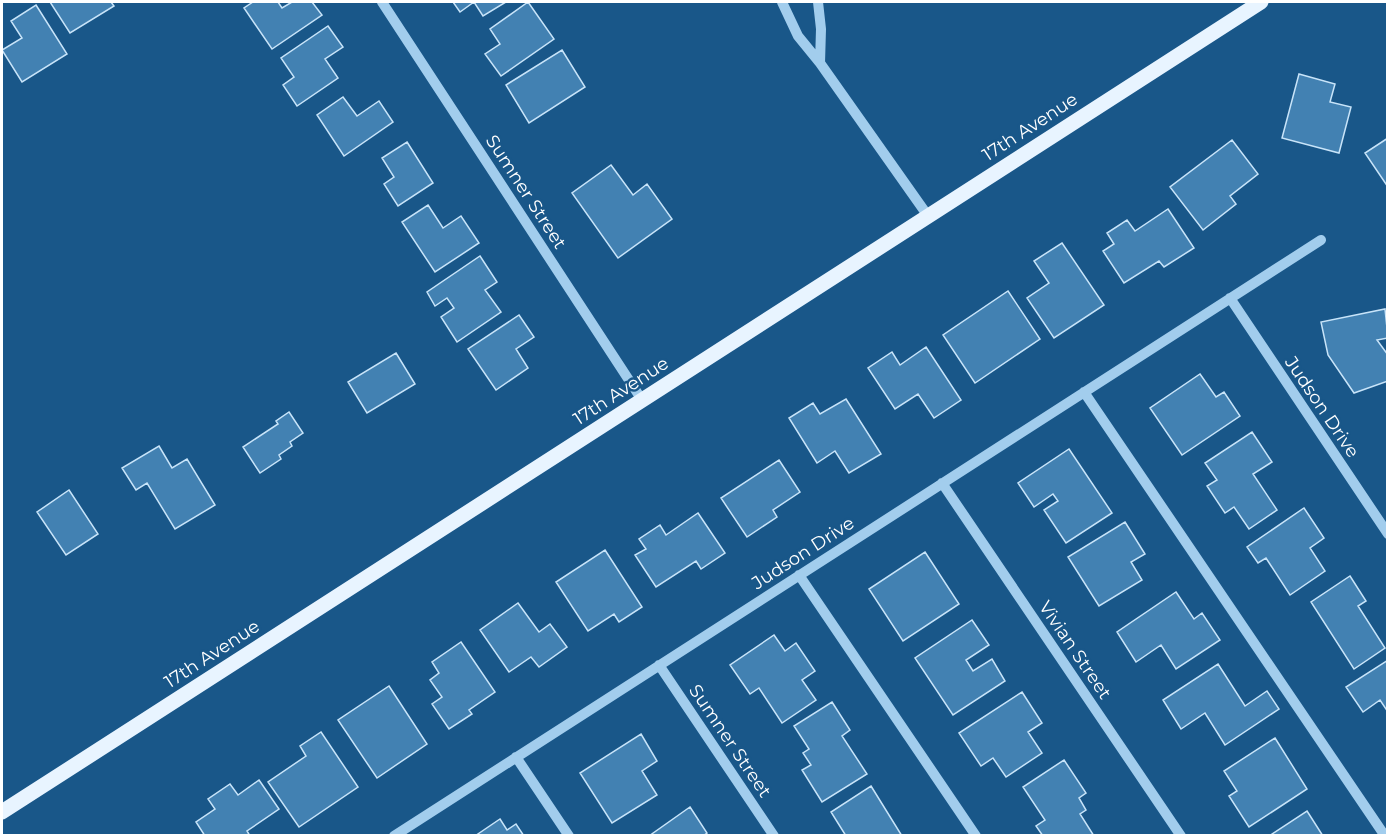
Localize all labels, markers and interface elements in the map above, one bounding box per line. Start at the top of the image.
street label: 17th Avenue [978,88,1082,166]
street label: Sumner Street [481,131,571,253]
street label: Judson Drive [1279,351,1364,462]
street label: 17th Avenue [569,352,673,430]
street label: Judson Drive [747,512,858,595]
street label: Vivian Street [1034,597,1116,703]
street label: 17th Avenue [160,615,264,693]
street label: Sumner Street [684,680,776,802]

